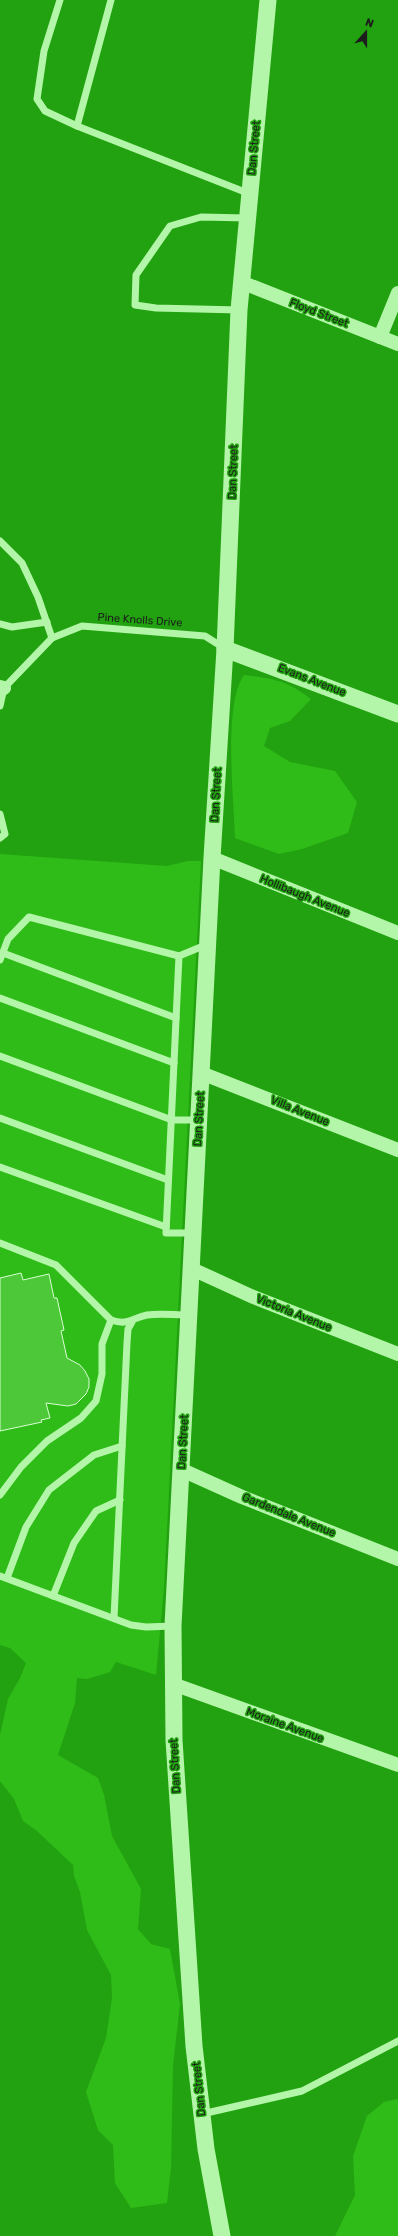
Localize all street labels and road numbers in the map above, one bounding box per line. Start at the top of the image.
street label: Dan Street [245,119,263,176]
street label: Floyd Street [288,296,351,330]
street label: Dan Street [226,444,240,500]
street label: Pine Knolls Drive [97,611,183,629]
street label: Evans Avenue [276,661,348,699]
street label: Dan Street [208,767,224,823]
street label: Hollibaugh Avenue [258,872,352,920]
street label: Dan Street [191,1091,207,1147]
street label: Villa Avenue [269,1093,331,1129]
street label: Victoria Avenue [254,1292,334,1334]
street label: Dan Street [175,1414,191,1470]
street label: Gardendale Avenue [240,1490,338,1540]
street label: Moraine Avenue [244,1705,326,1745]
street label: Dan Street [167,1738,183,1794]
street label: Dan Street [190,2060,208,2117]

